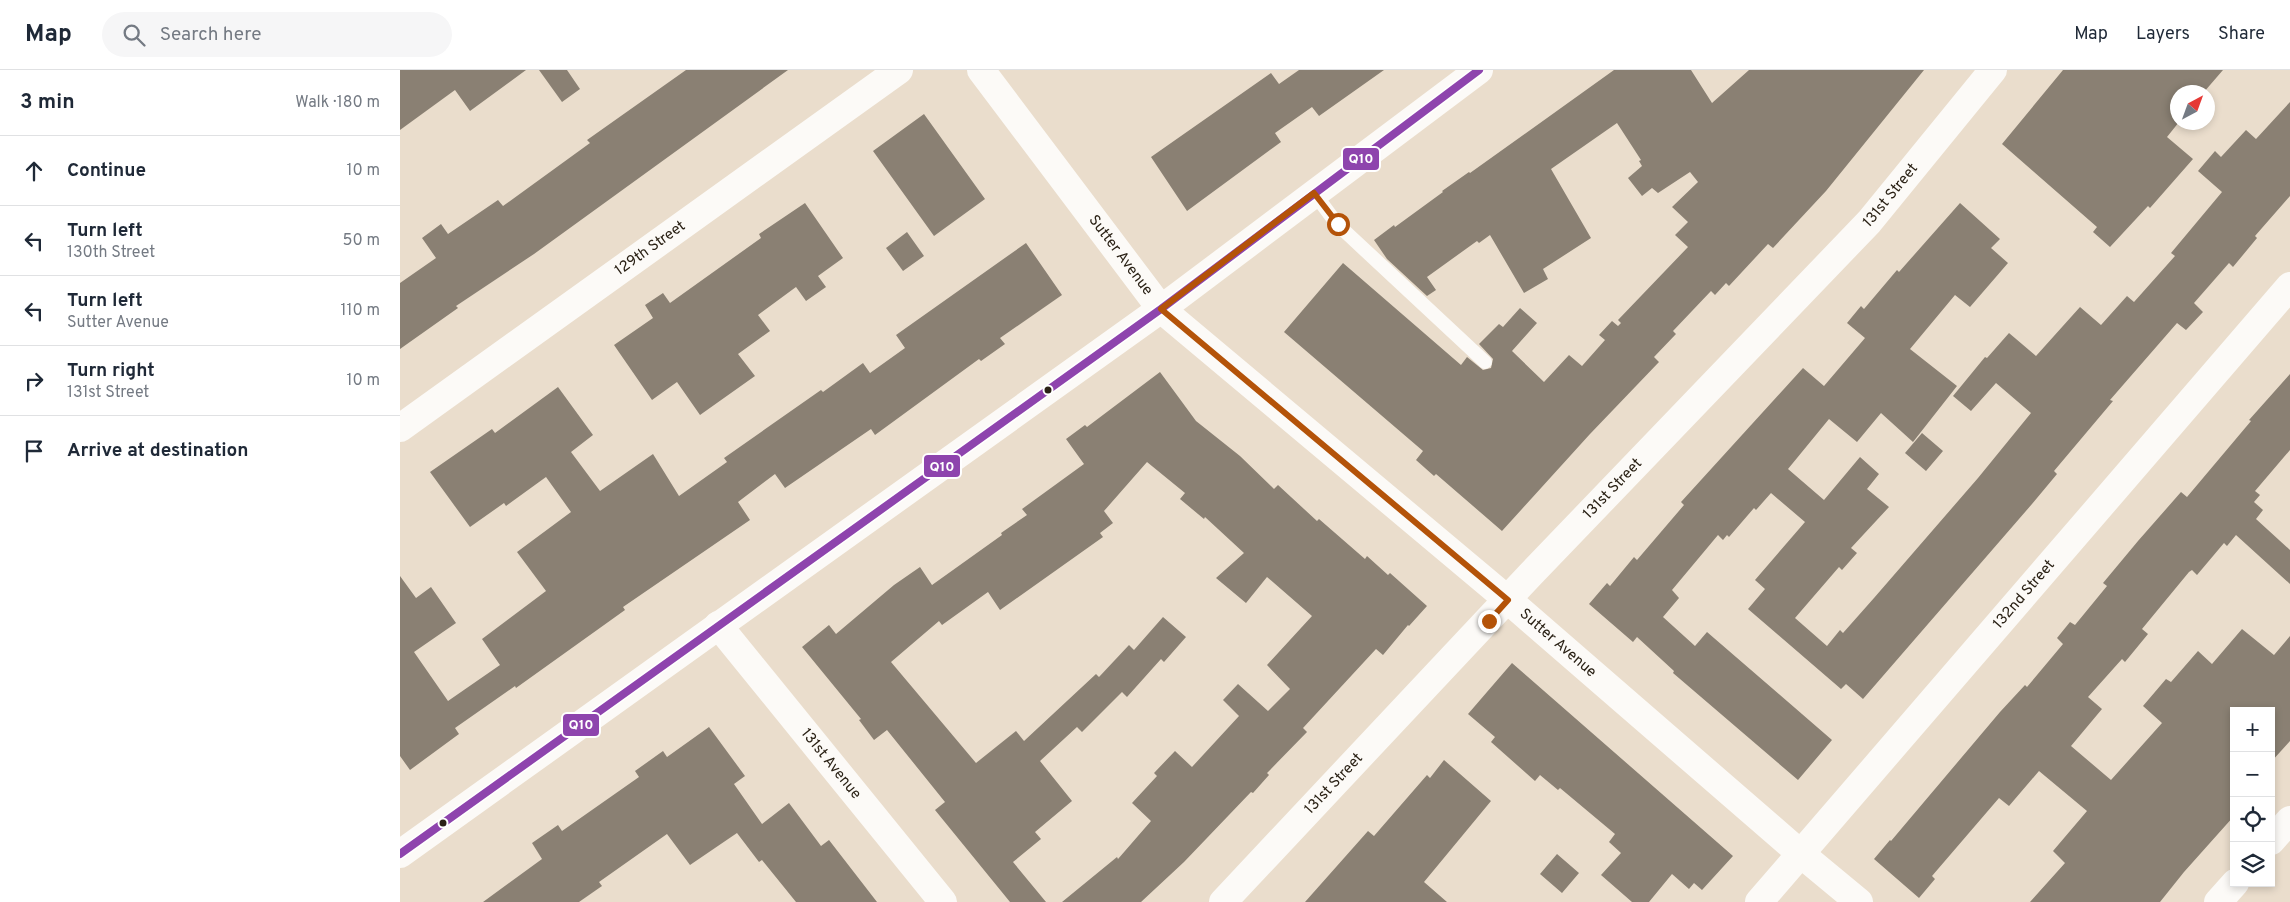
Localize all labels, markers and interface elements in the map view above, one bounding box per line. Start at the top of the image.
search box [102,12,452,57]
text: Map [25,20,72,50]
icon: search [120,21,148,49]
text: Search here [160,23,261,47]
text: Map [2074,23,2108,46]
text: Layers [2136,23,2190,46]
text: Share [2218,23,2265,46]
north arrow [2170,85,2215,130]
text: 3 min [20,89,75,116]
text: Walk · 180 m [295,93,380,113]
line badge: Q10 [1342,147,1380,171]
text: Q10 [1349,151,1373,168]
icon: ahead [20,157,48,185]
text: Continue [67,159,146,183]
street label: 131st Street [1859,160,1922,232]
text: 10 m [346,161,380,181]
street label: Sutter Avenue [1084,211,1157,299]
route start [1327,213,1350,236]
street label: 129th Street [611,217,689,280]
text: Turn left [67,219,143,243]
icon: left [20,227,48,255]
text: 50 m [343,231,380,251]
text: 130th Street [67,243,155,263]
text: Turn left [67,289,143,313]
icon: left [20,297,48,325]
text: 110 m [340,301,380,321]
text: Sutter Avenue [67,313,169,333]
text: Turn right [67,359,155,383]
icon: right [20,367,48,395]
text: 10 m [346,371,380,391]
text: 131st Street [67,383,149,403]
unlabelled marker [1043,385,1053,395]
icon: arrive [20,437,48,465]
text: Arrive at destination [67,439,248,463]
line badge: Q10 [923,454,961,478]
street label: 131st Street [1579,454,1646,523]
text: Q10 [930,459,954,476]
street label: 132nd Street [1989,556,2059,633]
street label: Sutter Avenue [1515,605,1600,682]
route end [1478,610,1501,633]
map controls [2230,707,2275,887]
button: + [2230,707,2275,752]
line badge: Q10 [562,713,600,737]
text: Q10 [569,717,593,734]
street label: 131st Avenue [797,725,865,803]
street label: 131st Street [1300,749,1367,819]
button: − [2230,752,2275,797]
button: locate [2230,797,2275,842]
unlabelled marker [438,818,448,828]
button: layers [2230,842,2275,887]

